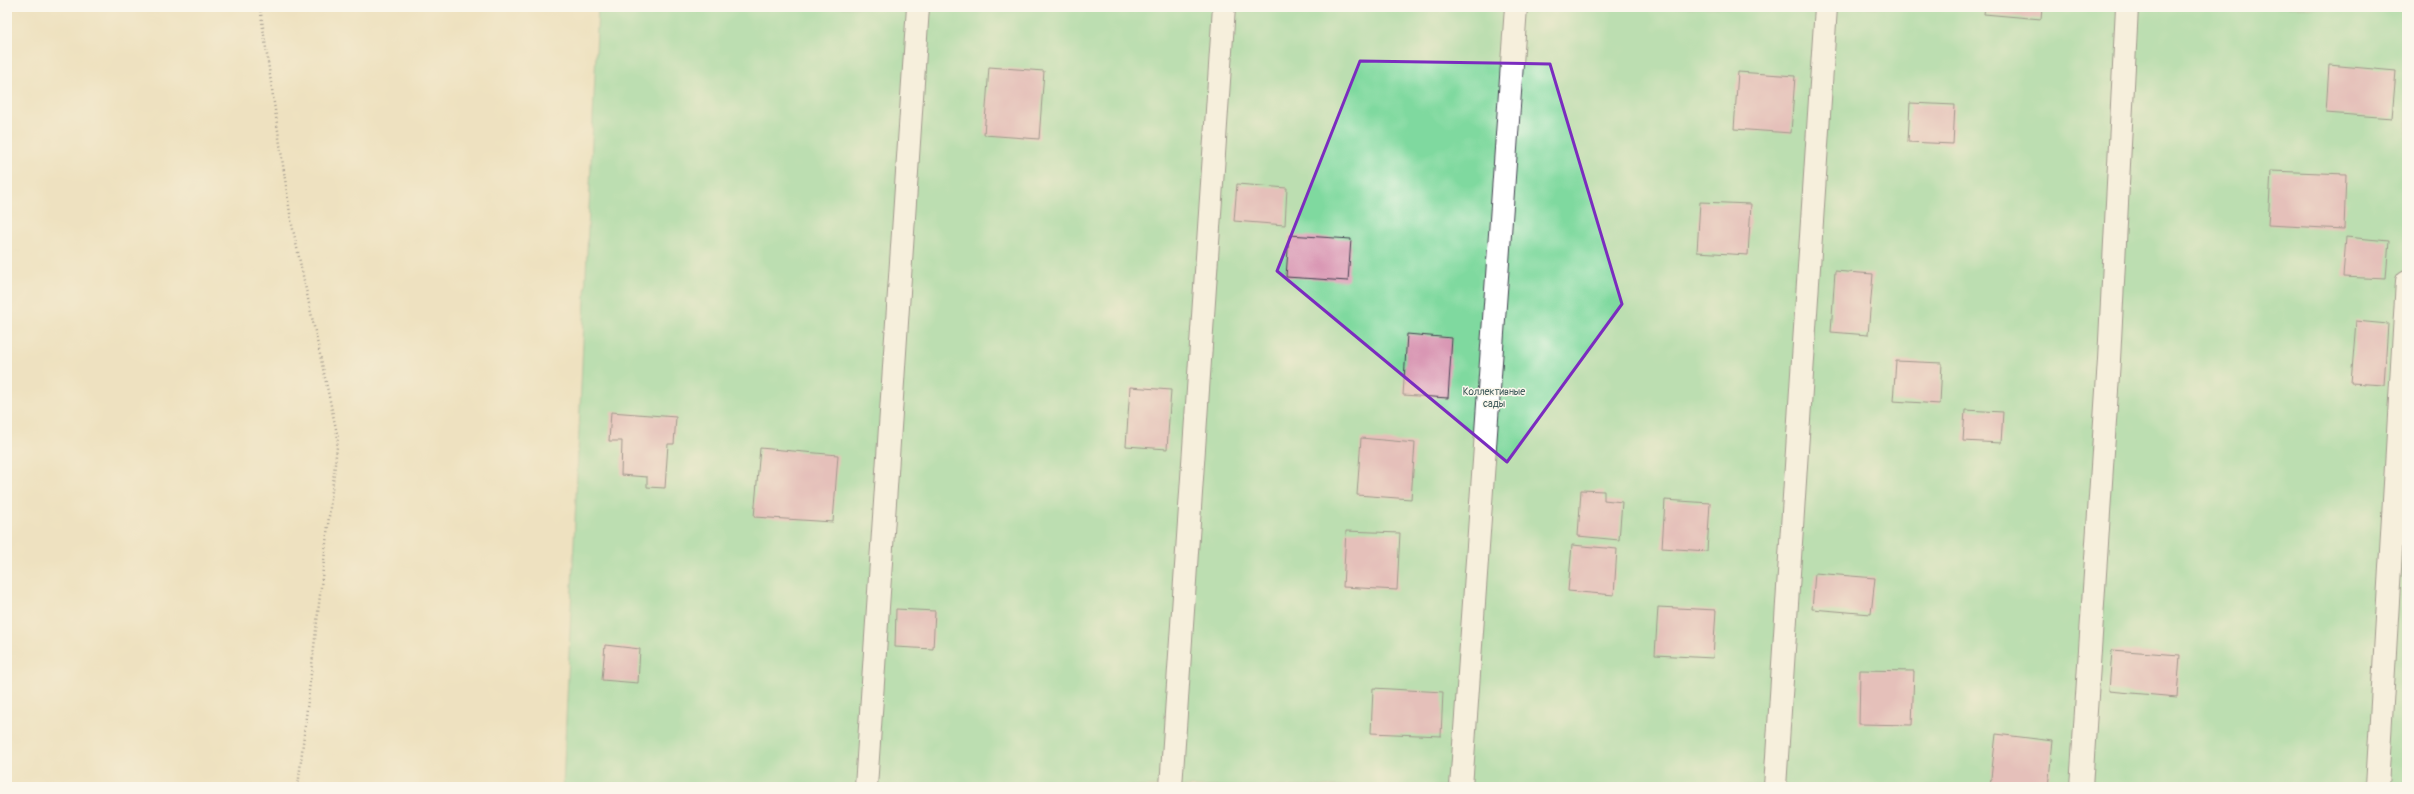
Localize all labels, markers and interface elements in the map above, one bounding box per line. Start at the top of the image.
park label: Коллективные сады [1463,386,1525,410]

